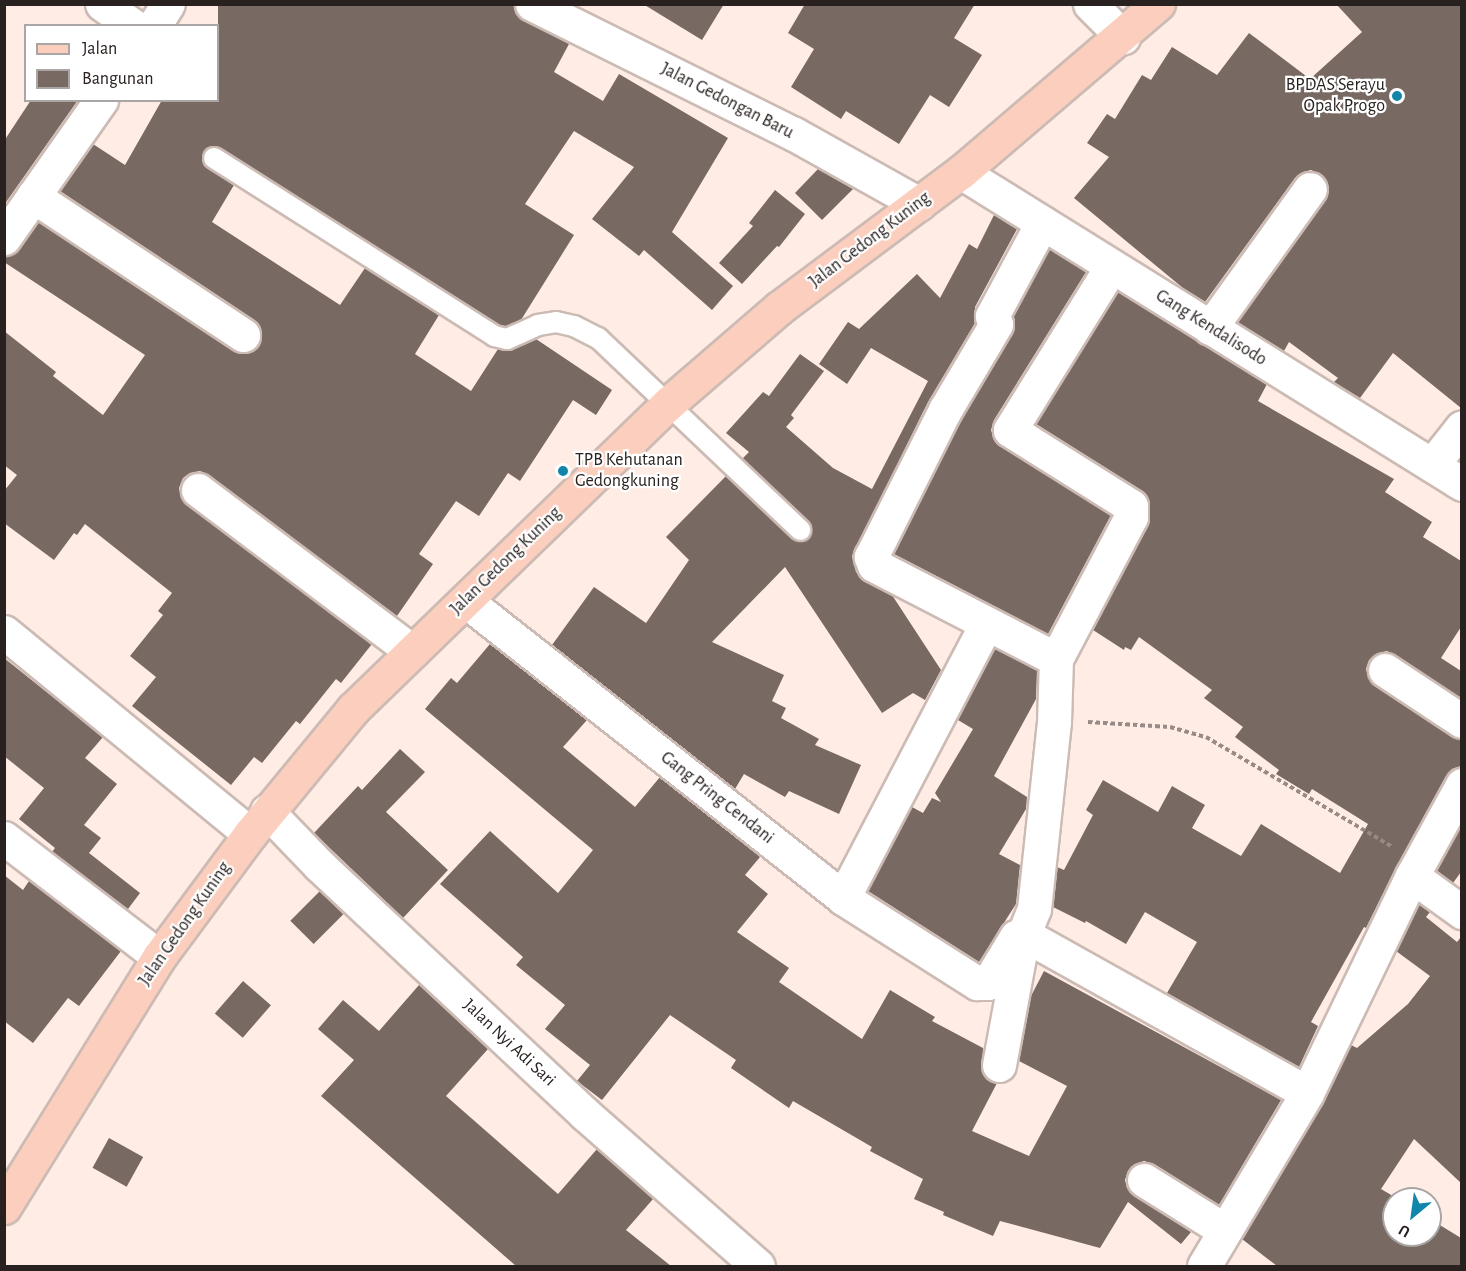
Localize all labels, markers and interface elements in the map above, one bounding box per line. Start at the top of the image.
legend [24,24,219,102]
text: Jalan [82,40,117,58]
street label: Jalan Gedongan Baru [657,58,797,144]
text: Bangunan [82,70,154,88]
place label: BPDAS Serayu Opak Progo [1286,75,1385,118]
marker: BPDAS Serayu Opak Progo [1390,89,1404,103]
street label: Jalan Gedong Kuning [805,187,935,293]
street label: Gang Kendalisodo [1151,285,1271,371]
place label: TPB Kehutanan Gedongkuning [575,450,683,492]
marker: TPB Kehutanan Gedongkuning [556,464,570,478]
street label: Jalan Gedong Kuning [446,502,566,620]
street label: Gang Pring Cendani [656,747,778,849]
street label: Jalan Gedong Kuning [134,858,236,990]
street label: Jalan Nyi Adi Sari [458,995,560,1091]
north arrow [1382,1187,1442,1247]
text: U [1396,1222,1413,1240]

